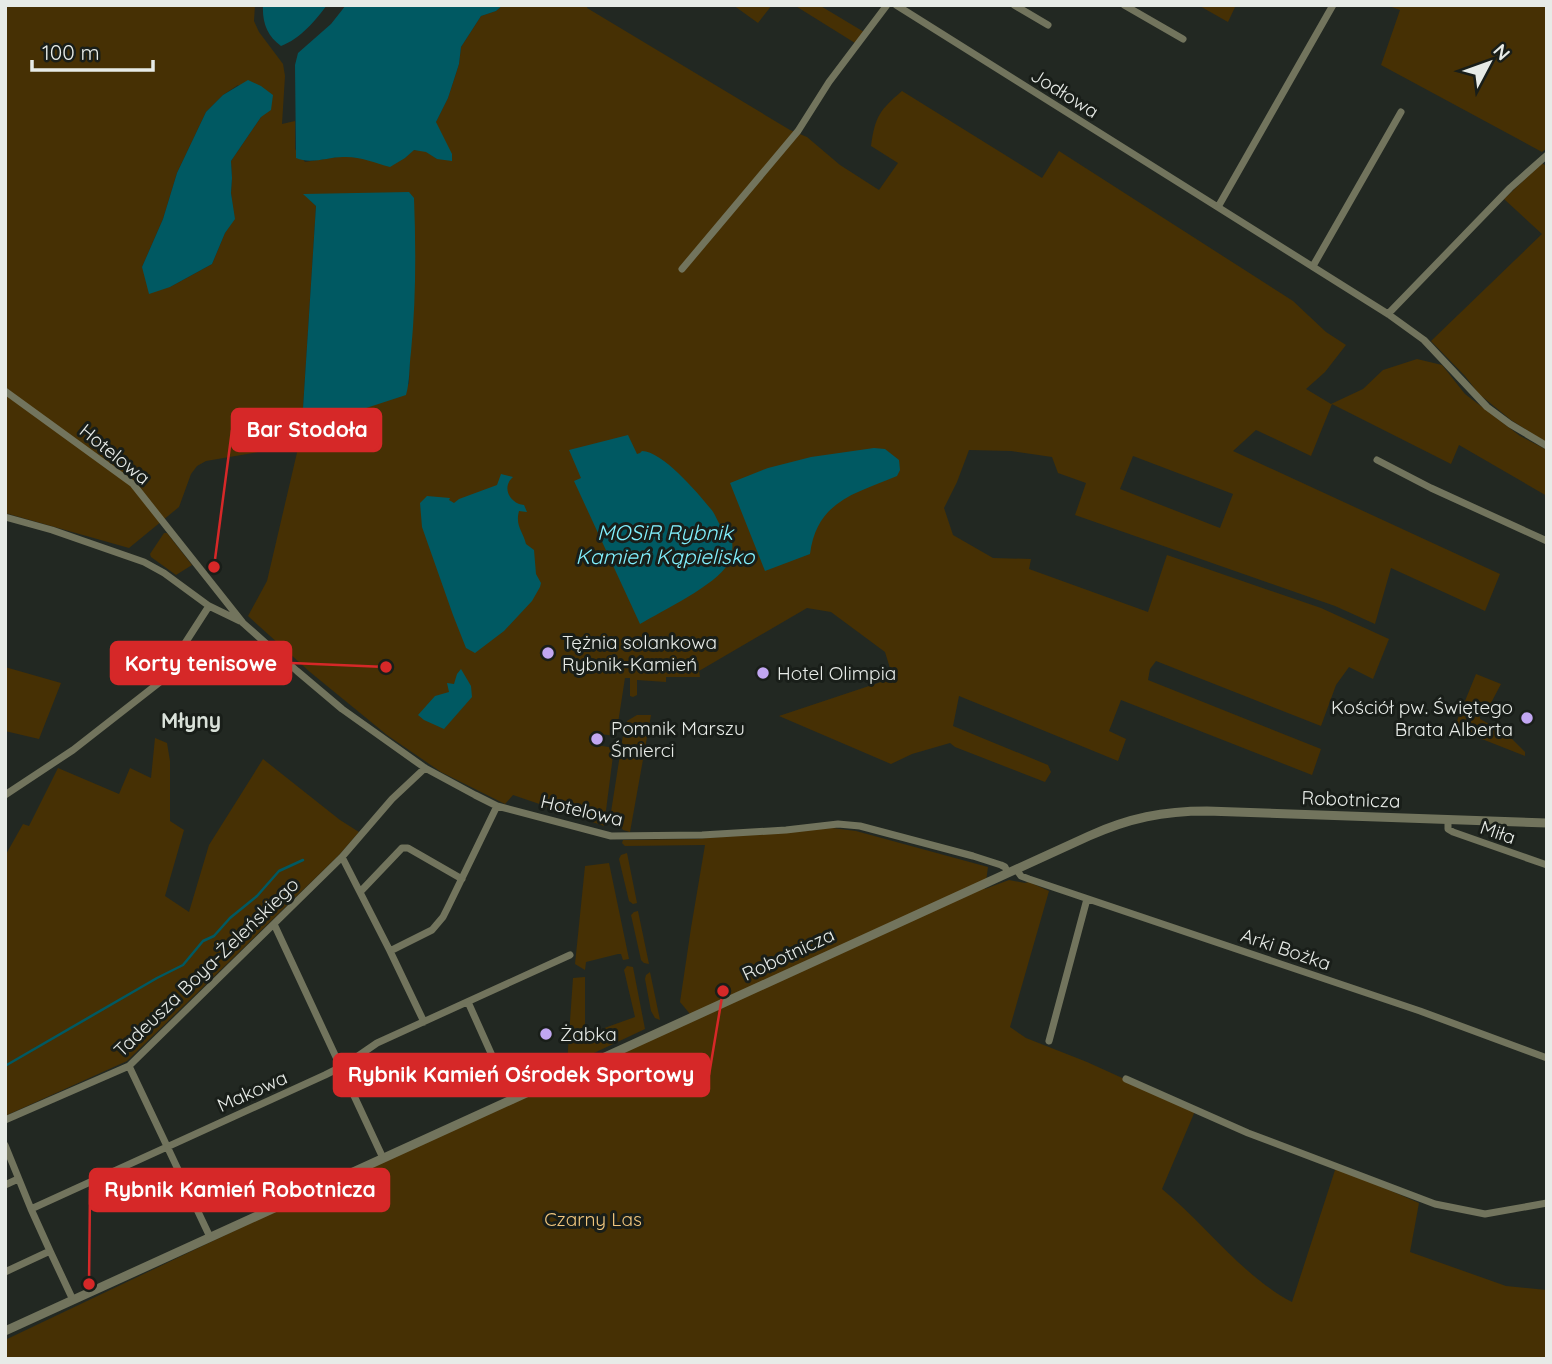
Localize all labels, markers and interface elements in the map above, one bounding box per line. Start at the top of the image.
scale bar [32,28,152,72]
north arrow [1454,28,1524,98]
text: 100 m [42,39,100,65]
text: N [1488,39,1515,65]
street label: Jodłowa [1027,63,1103,123]
callout: Bar Stodoła [232,409,381,451]
text: Bar Stodoła [246,416,368,442]
street label: Hotelowa [75,418,155,490]
water label: MOSiR Rybnik Kamień Kąpielisko [576,519,756,569]
place label: Tężnia solankowa Rybnik-Kamień [562,630,717,676]
callout: Korty tenisowe [111,642,291,684]
marker: Tężnia solankowa Rybnik-Kamień [540,645,556,661]
text: Korty tenisowe [125,650,277,676]
place label: Hotel Olimpia [777,661,896,685]
marker: Hotel Olimpia [755,665,771,681]
place label: Kościół pw. Świętego Brata Alberta [1331,695,1513,741]
district label: Młyny [161,707,221,733]
marker: Kościół pw. Świętego Brata Alberta [1519,710,1535,726]
place label: Pomnik Marszu Śmierci [611,716,745,762]
marker: Pomnik Marszu Śmierci [589,731,605,747]
street label: Robotnicza [1301,785,1401,813]
street label: Hotelowa [538,789,626,831]
street label: Miła [1477,815,1519,849]
street label: Tadeusza Boya-Żeleńskiego [108,872,304,1062]
street label: Robotnicza [738,922,838,986]
street label: Arki Bożka [1238,922,1334,976]
place label: Żabka [560,1022,617,1046]
marker: Żabka [538,1026,554,1042]
callout: Rybnik Kamień Ośrodek Sportowy [334,1054,709,1096]
text: Rybnik Kamień Ośrodek Sportowy [348,1061,694,1087]
street label: Makowa [213,1065,291,1117]
callout: Rybnik Kamień Robotnicza [90,1169,389,1211]
text: Rybnik Kamień Robotnicza [104,1176,376,1202]
park label: Czarny Las [544,1207,642,1231]

